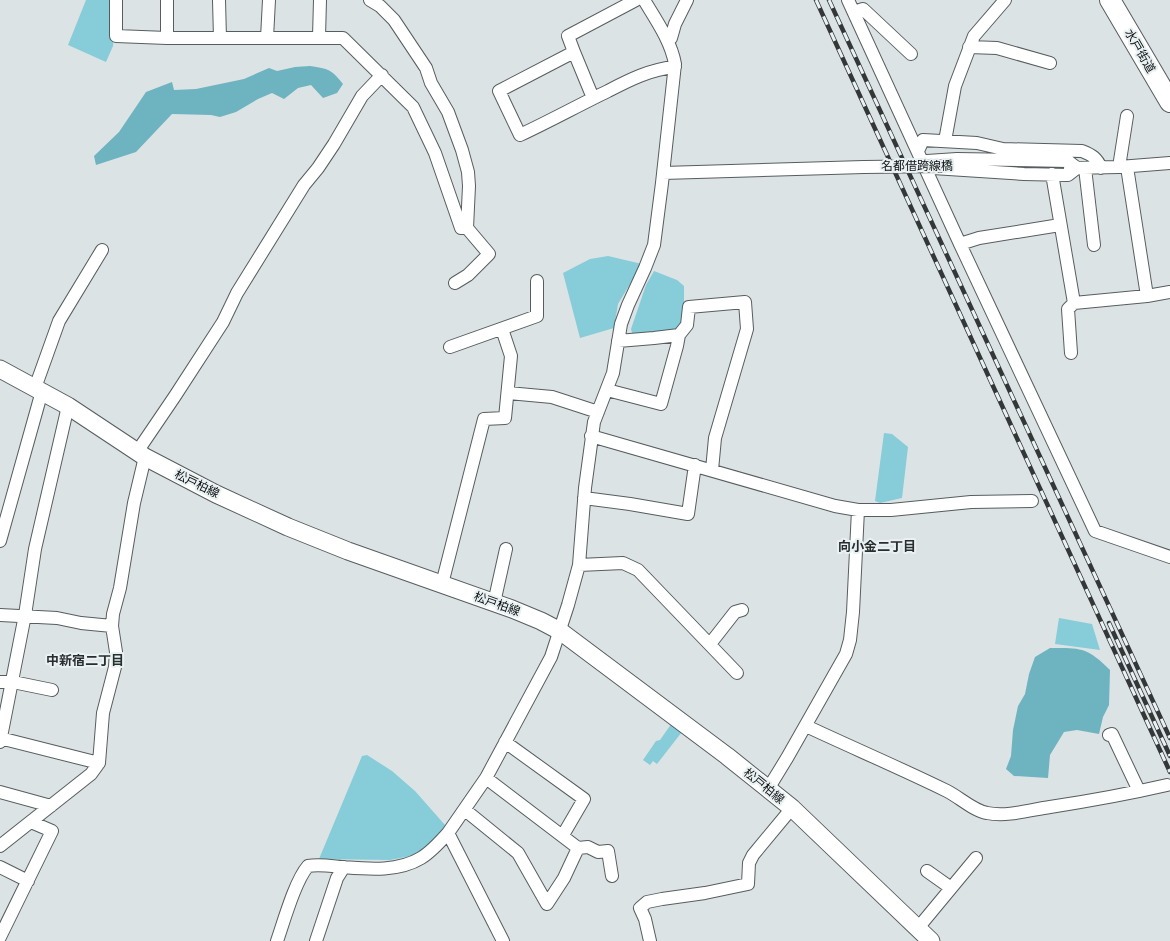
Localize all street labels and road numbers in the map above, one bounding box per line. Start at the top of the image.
street label: 水戸街道 [1122,26,1159,75]
street label: 名都借跨線橋 [881,158,953,173]
street label: 松戸柏線 [172,466,222,501]
street label: 松戸柏線 [472,588,522,619]
street label: 松戸柏線 [741,765,788,807]

